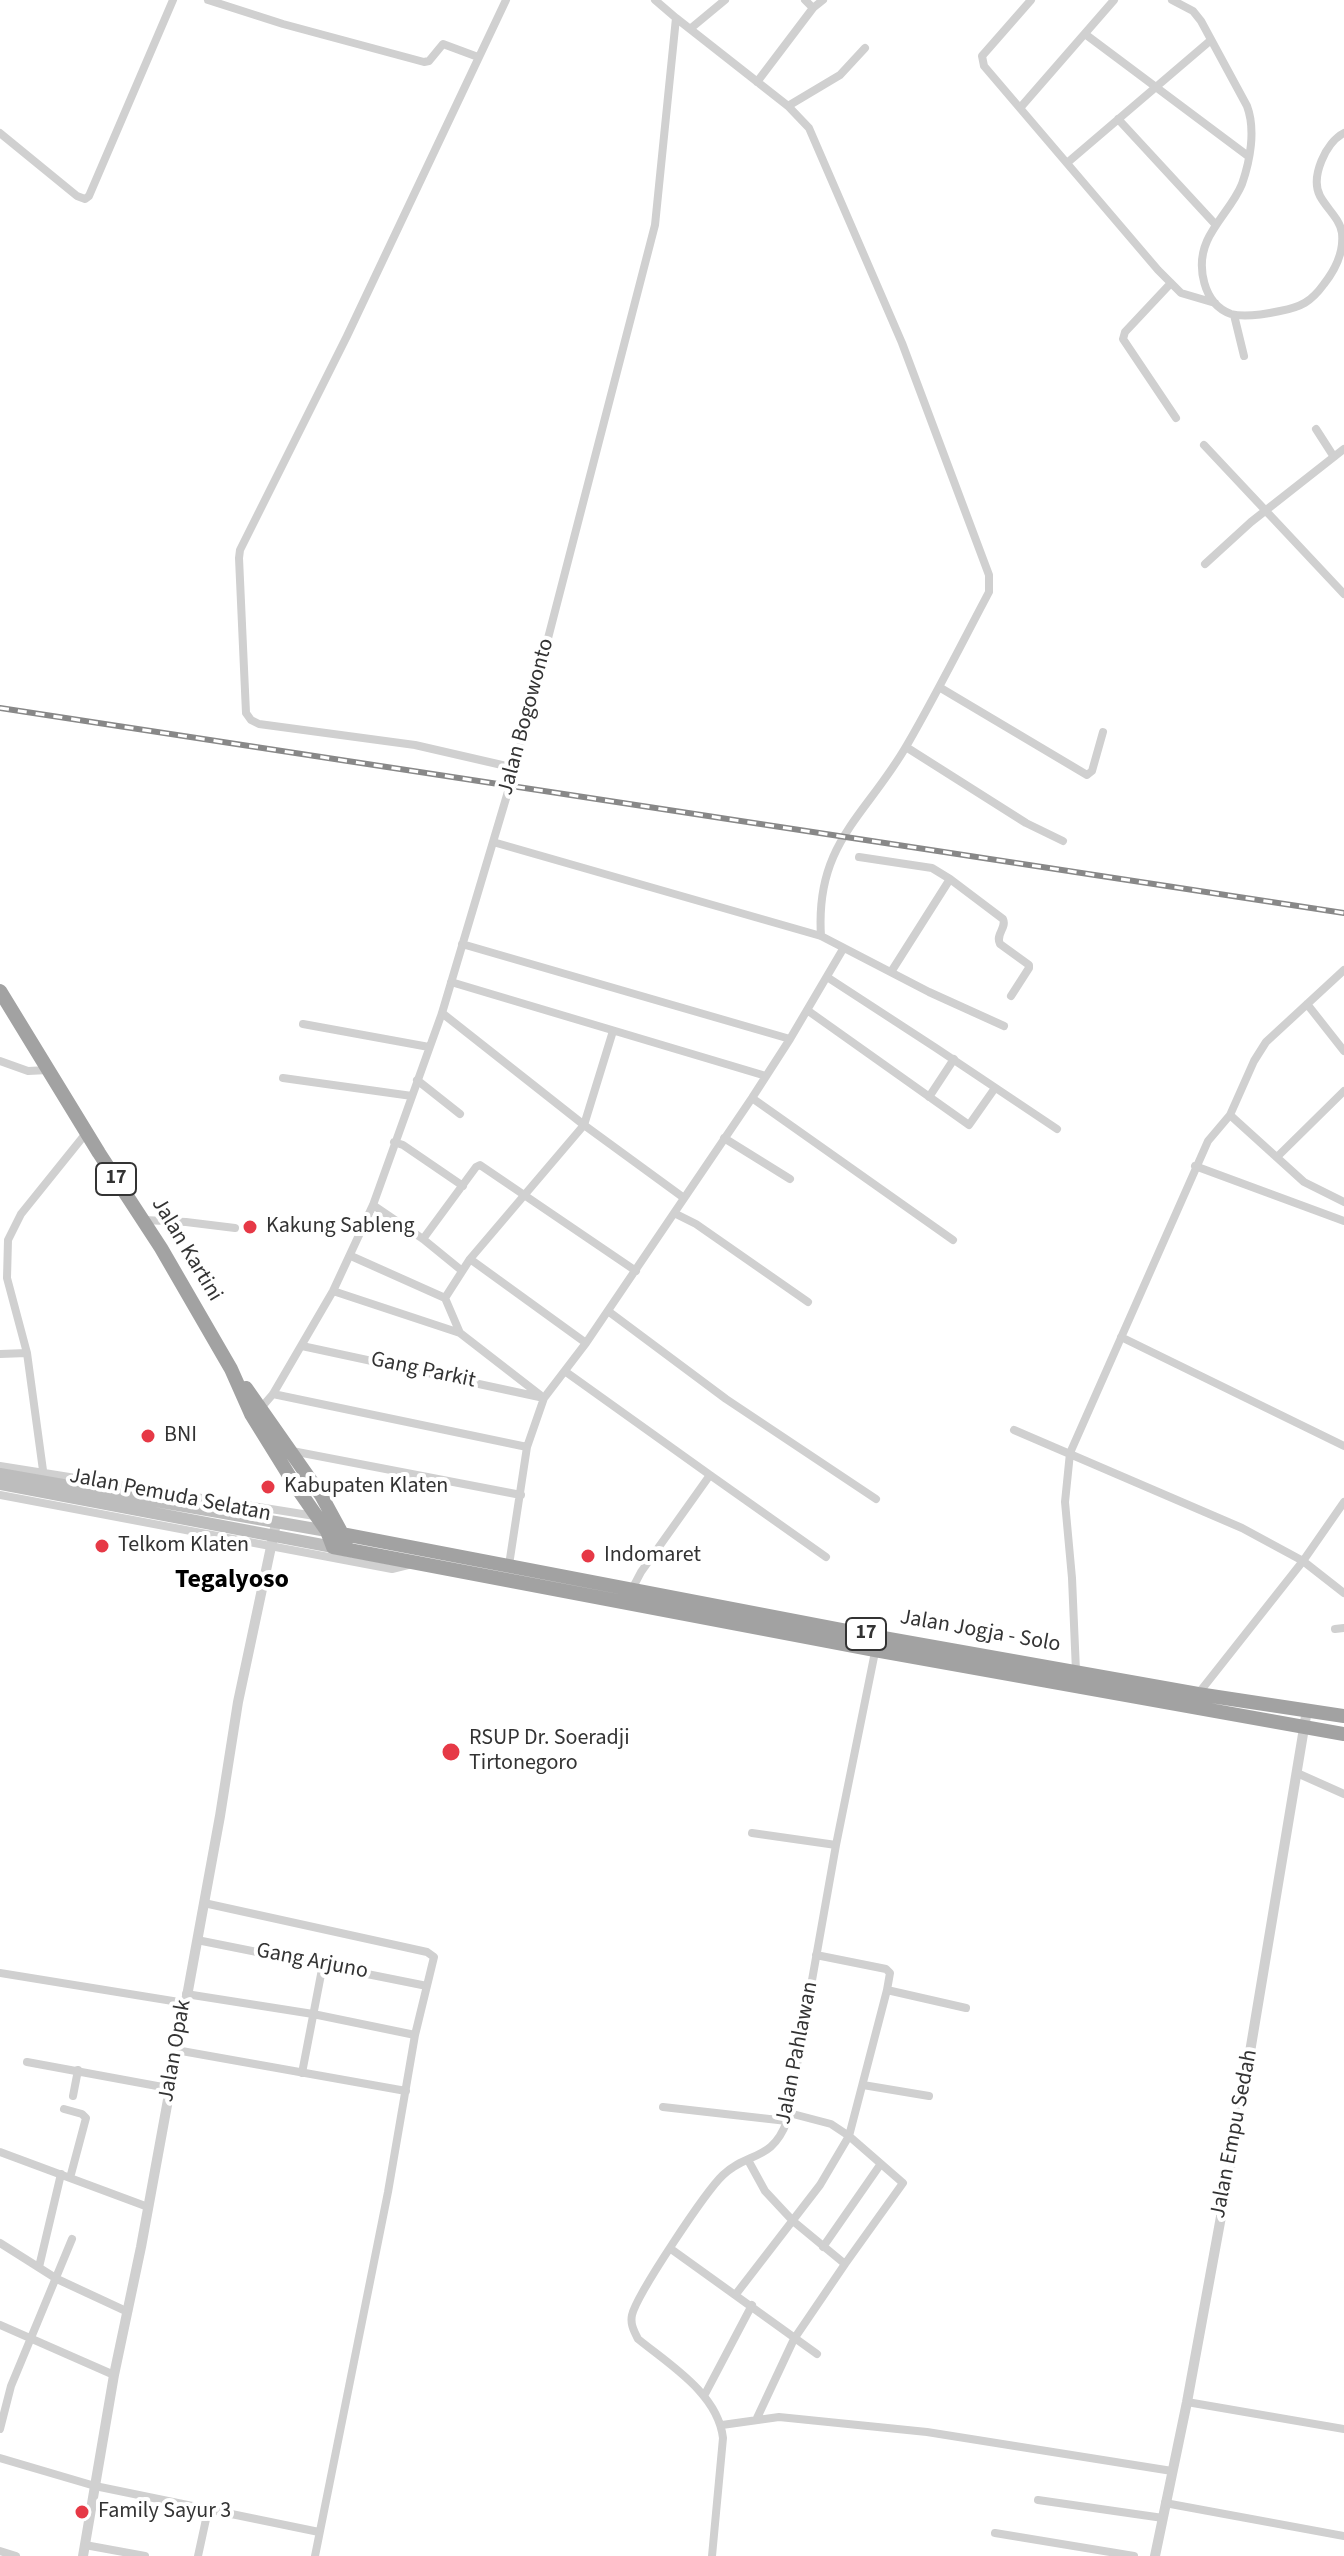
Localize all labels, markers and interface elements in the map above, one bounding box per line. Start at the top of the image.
street label: Jalan Bogowonto [493,636,561,798]
road number: 17 [96,1163,136,1195]
street label: Jalan Kartini [145,1193,227,1307]
place label: Kakung Sableng [266,1214,415,1240]
marker: Kakung Sableng [241,1218,259,1236]
street label: Gang Parkit [368,1347,478,1395]
place label: BNI [164,1423,197,1449]
marker: BNI [139,1427,157,1445]
street label: Jalan Pemuda Selatan [67,1464,273,1528]
place label: Kabupaten Klaten [284,1474,448,1500]
marker: Kabupaten Klaten [259,1478,277,1496]
place label: Telkom Klaten [118,1533,249,1559]
marker: Telkom Klaten [93,1537,111,1555]
place label: Indomaret [604,1543,701,1569]
marker: Indomaret [579,1547,597,1565]
district label: Tegalyoso [175,1565,289,1597]
street label: Jalan Jogja - Solo [898,1605,1062,1659]
road number: 17 [846,1618,886,1650]
place label: RSUP Dr. Soeradji Tirtonegoro [469,1726,630,1778]
marker: RSUP Dr. Soeradji Tirtonegoro [440,1741,462,1763]
street label: Gang Arjuno [254,1938,370,1986]
street label: Jalan Pahlawan [771,1979,825,2127]
street label: Jalan Opak [154,1998,198,2104]
street label: Jalan Empu Sedah [1206,2048,1264,2220]
place label: Family Sayur 3 [98,2499,231,2525]
marker: Family Sayur 3 [73,2503,91,2521]

